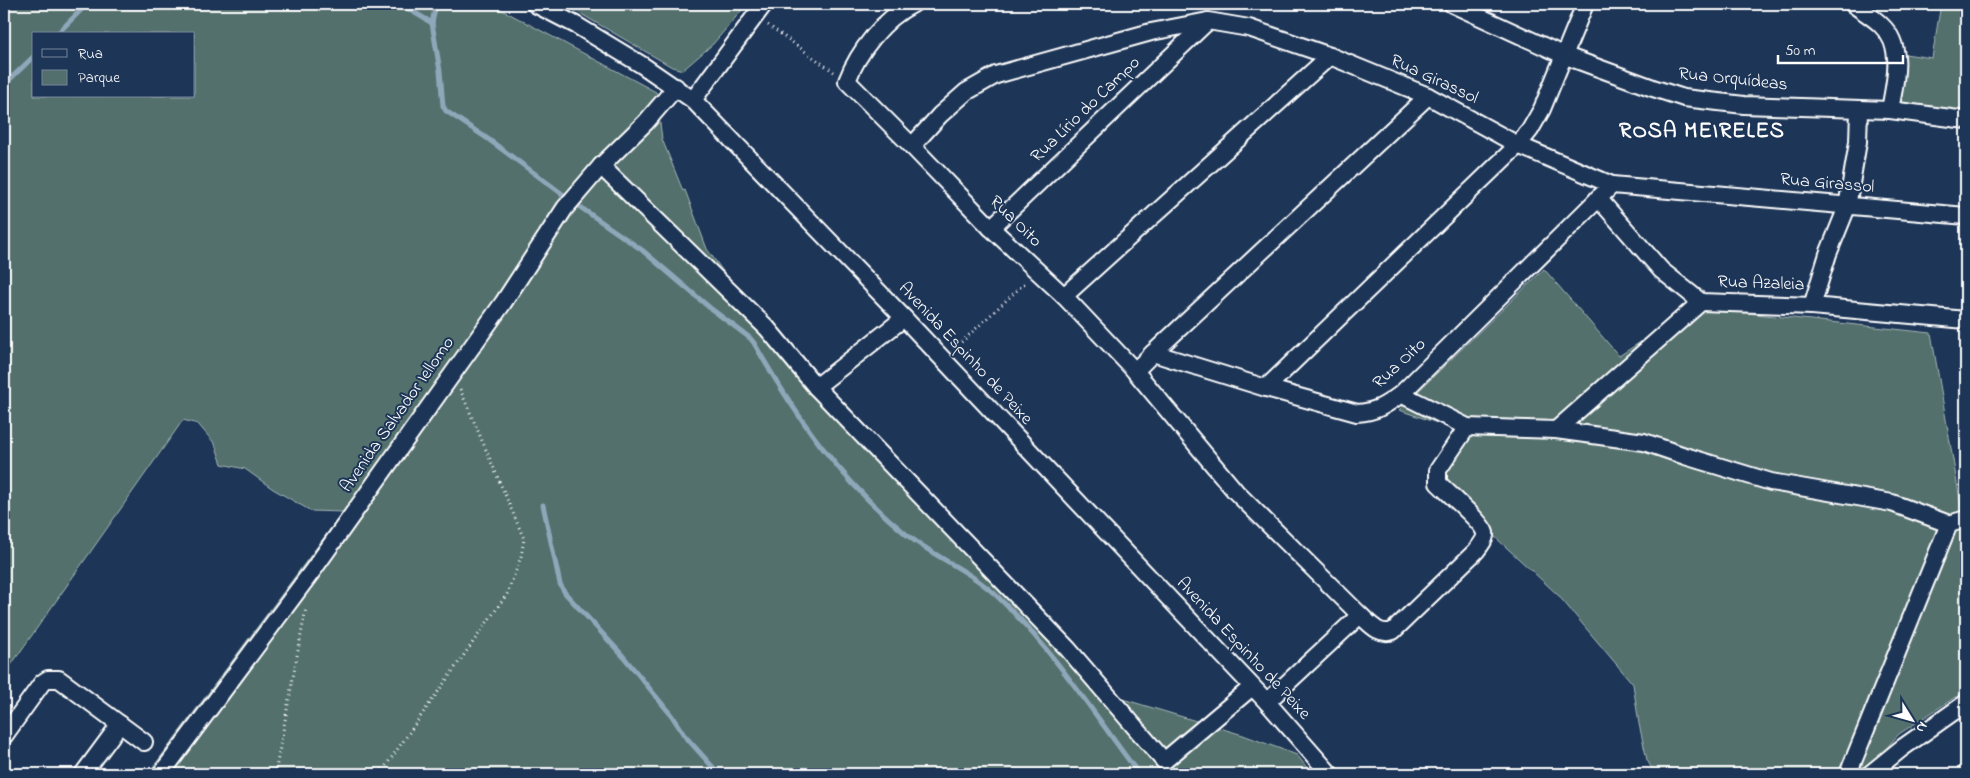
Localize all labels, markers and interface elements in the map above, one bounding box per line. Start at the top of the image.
legend [32,32,195,98]
scale bar [1778,32,1902,64]
text: 50 m [1785,40,1816,62]
text: Rua [78,43,103,65]
street label: Rua Girassol [1386,48,1482,112]
street label: Rua Lírio do Campo [1025,51,1147,169]
street label: Rua Orquídeas [1677,61,1789,99]
text: Parque [78,67,120,89]
district label: ROSA MEIRELES [1619,116,1785,148]
street label: Rua Girassol [1779,167,1875,201]
street label: Rua Oito [983,190,1047,254]
street label: Rua Azaleia [1717,269,1805,299]
street label: Avenida Espinho de Peixe [892,277,1039,432]
street label: Avenida Salvador Iellomo [334,332,462,498]
street label: Rua Oito [1367,332,1433,396]
street label: Avenida Espinho de Peixe [1170,572,1317,727]
north arrow [1888,696,1938,746]
text: N [1910,717,1932,737]

